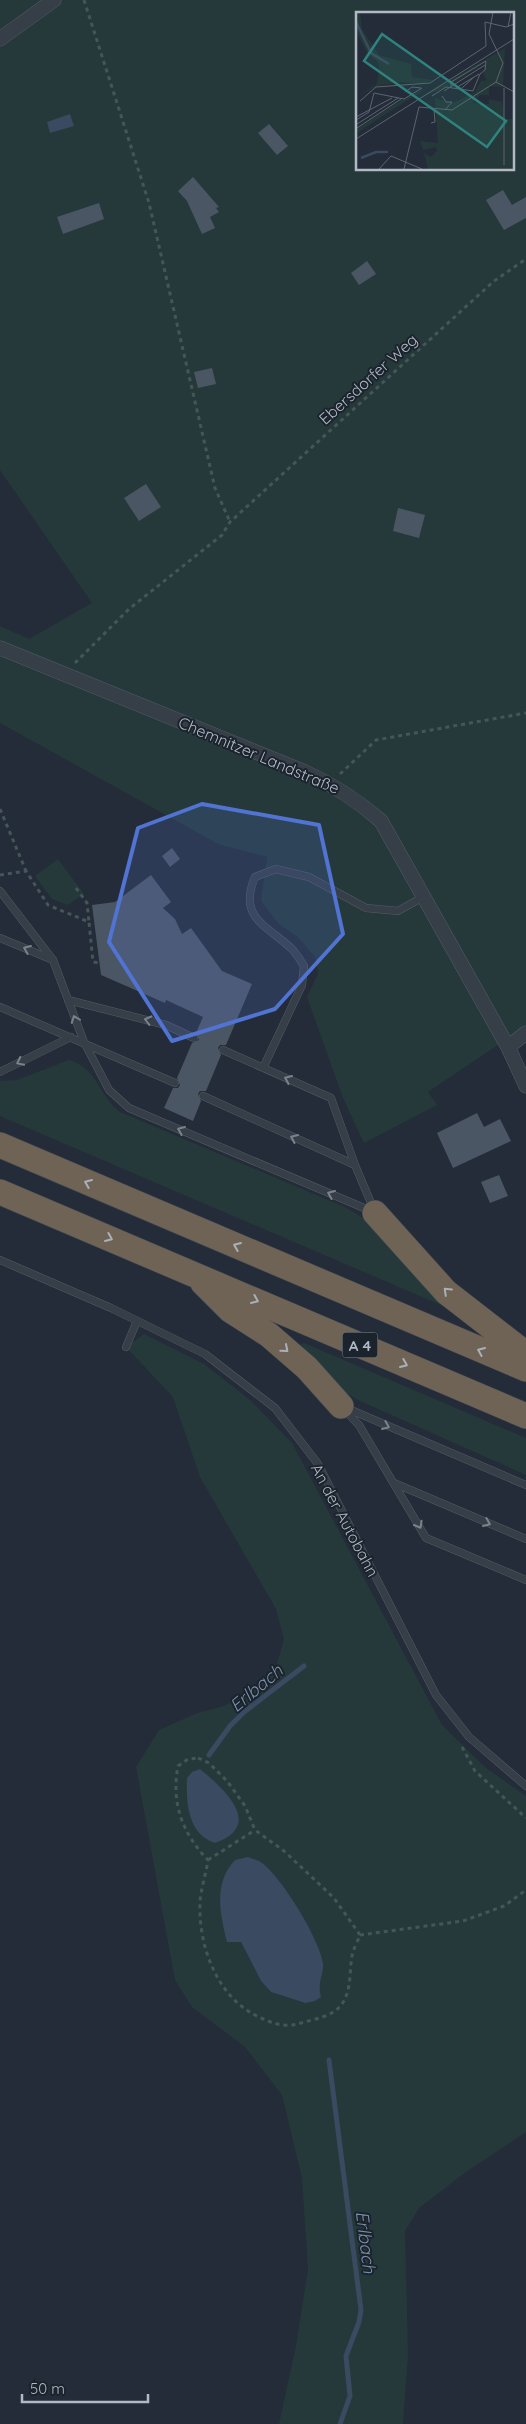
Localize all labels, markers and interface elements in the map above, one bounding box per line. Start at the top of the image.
inset map [356,12,514,170]
street label: Ebersdorfer Weg [315,329,421,429]
street label: Chemnitzer Landstraße [176,712,342,798]
one-way arrow [23,945,32,956]
one-way arrow [71,1015,81,1024]
one-way arrow [145,1016,153,1026]
one-way arrow [16,1056,25,1066]
one-way arrow [284,1075,293,1085]
one-way arrow [177,1126,186,1137]
one-way arrow [290,1133,299,1144]
one-way arrow [84,1178,93,1189]
one-way arrow [327,1189,336,1200]
one-way arrow [104,1232,113,1242]
one-way arrow [233,1242,242,1253]
one-way arrow [443,1288,452,1297]
one-way arrow [250,1294,259,1305]
road number: A 4 [342,1332,378,1358]
one-way arrow [280,1343,289,1352]
one-way arrow [477,1346,486,1357]
one-way arrow [400,1359,408,1369]
one-way arrow [381,1419,390,1430]
street label: An der Autobahn [307,1460,383,1580]
one-way arrow [482,1516,491,1527]
one-way arrow [412,1520,422,1529]
water label: Erlbach [225,1659,288,1717]
water label: Erlbach [351,2209,381,2275]
scale bar [22,2372,149,2404]
text: 50 m [30,2379,65,2398]

